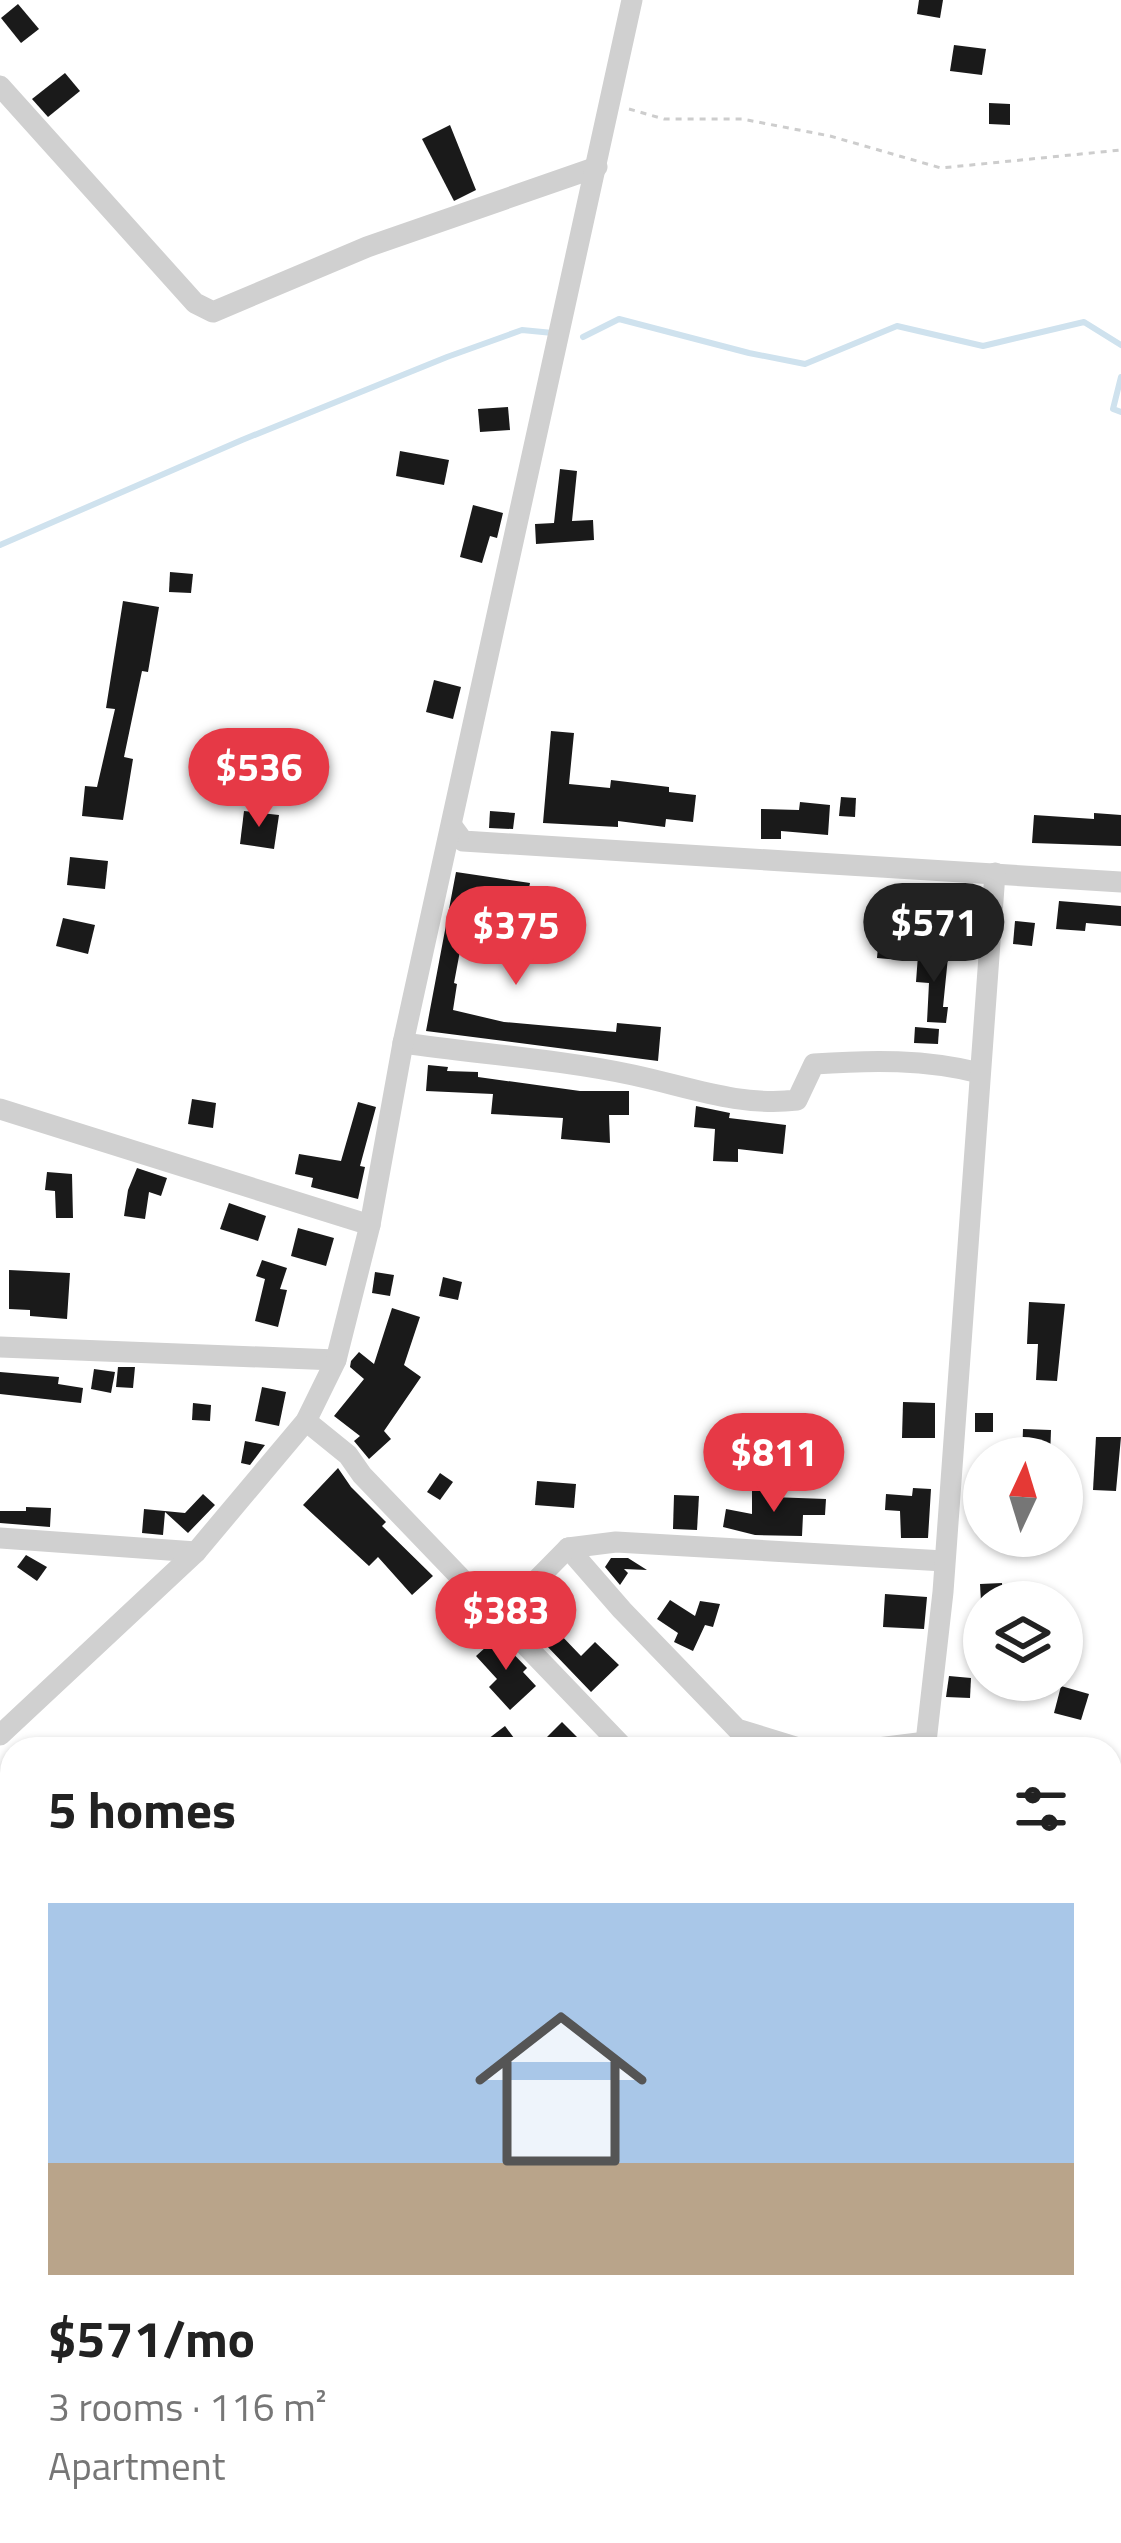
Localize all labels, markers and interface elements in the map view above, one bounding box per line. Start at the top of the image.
pin: $536 [188,728,330,830]
text: $536 [215,737,303,796]
pin: $571 [863,883,1005,985]
pin: $375 [445,886,587,988]
text: $571 [890,892,978,951]
text: $375 [472,895,560,954]
pin: $811 [703,1413,845,1515]
text: $811 [730,1422,818,1481]
north arrow [963,1437,1083,1557]
map controls [963,1437,1083,1701]
pin: $383 [435,1571,577,1673]
text: $383 [462,1580,550,1639]
button: layers [963,1581,1083,1701]
text: 5 homes [48,1770,236,1848]
icon: filters [1008,1776,1074,1842]
icon: home [453,1981,669,2197]
text: $571/mo [48,2299,255,2377]
text: 3 rooms · 116 m² [48,2377,327,2436]
text: Apartment [48,2436,225,2495]

